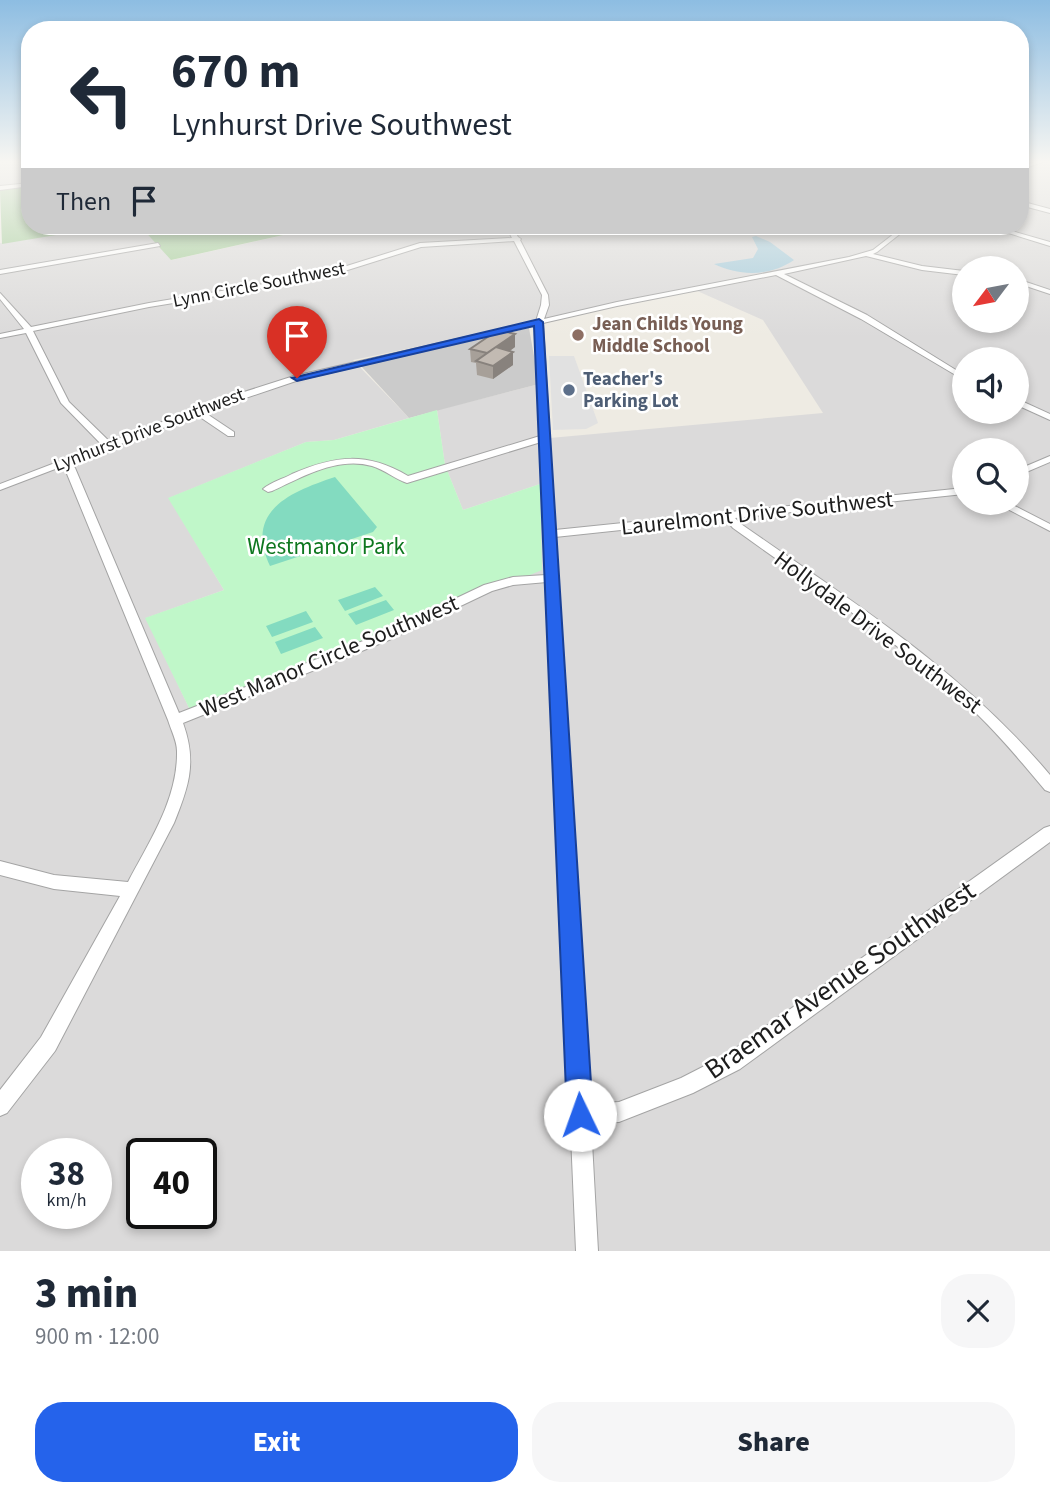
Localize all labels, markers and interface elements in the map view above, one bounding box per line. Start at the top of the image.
text: 670 m [171,37,300,107]
icon: left [56,49,147,140]
text: Lynhurst Drive Southwest [171,102,512,148]
icon: arrive [125,182,163,220]
text: Then [56,183,111,220]
street label: Lynn Circle Southwest [170,255,348,315]
north arrow [952,256,1029,332]
map controls [952,256,1029,515]
pin [267,306,327,378]
place label: Jean Childs Young Middle School [592,311,743,360]
icon: arrive [278,317,316,355]
marker: Jean Childs Young Middle School [570,327,586,343]
button: sound [952,347,1029,424]
place label: Teacher's Parking Lot [583,366,679,415]
street label: Lynhurst Drive Southwest [50,381,249,479]
marker: Teacher's Parking Lot [561,382,577,398]
button: search [952,438,1029,515]
street label: Laurelmont Drive Southwest [619,482,895,544]
park label: Westmanor Park [247,530,405,563]
street label: Hollydale Drive Southwest [767,543,989,721]
street label: West Manor Circle Southwest [194,586,464,726]
street label: Braemar Avenue Southwest [696,871,984,1089]
position arrow [543,1078,617,1152]
speed limit sign: 40 [126,1138,217,1229]
text: 38 [48,1149,85,1199]
text: km/h [47,1188,86,1213]
text: 3 min [35,1264,138,1324]
button: close [941,1274,1015,1348]
text: 900 m · 12:00 [35,1320,159,1353]
button: Exit [35,1402,518,1482]
button: Share [532,1402,1015,1482]

